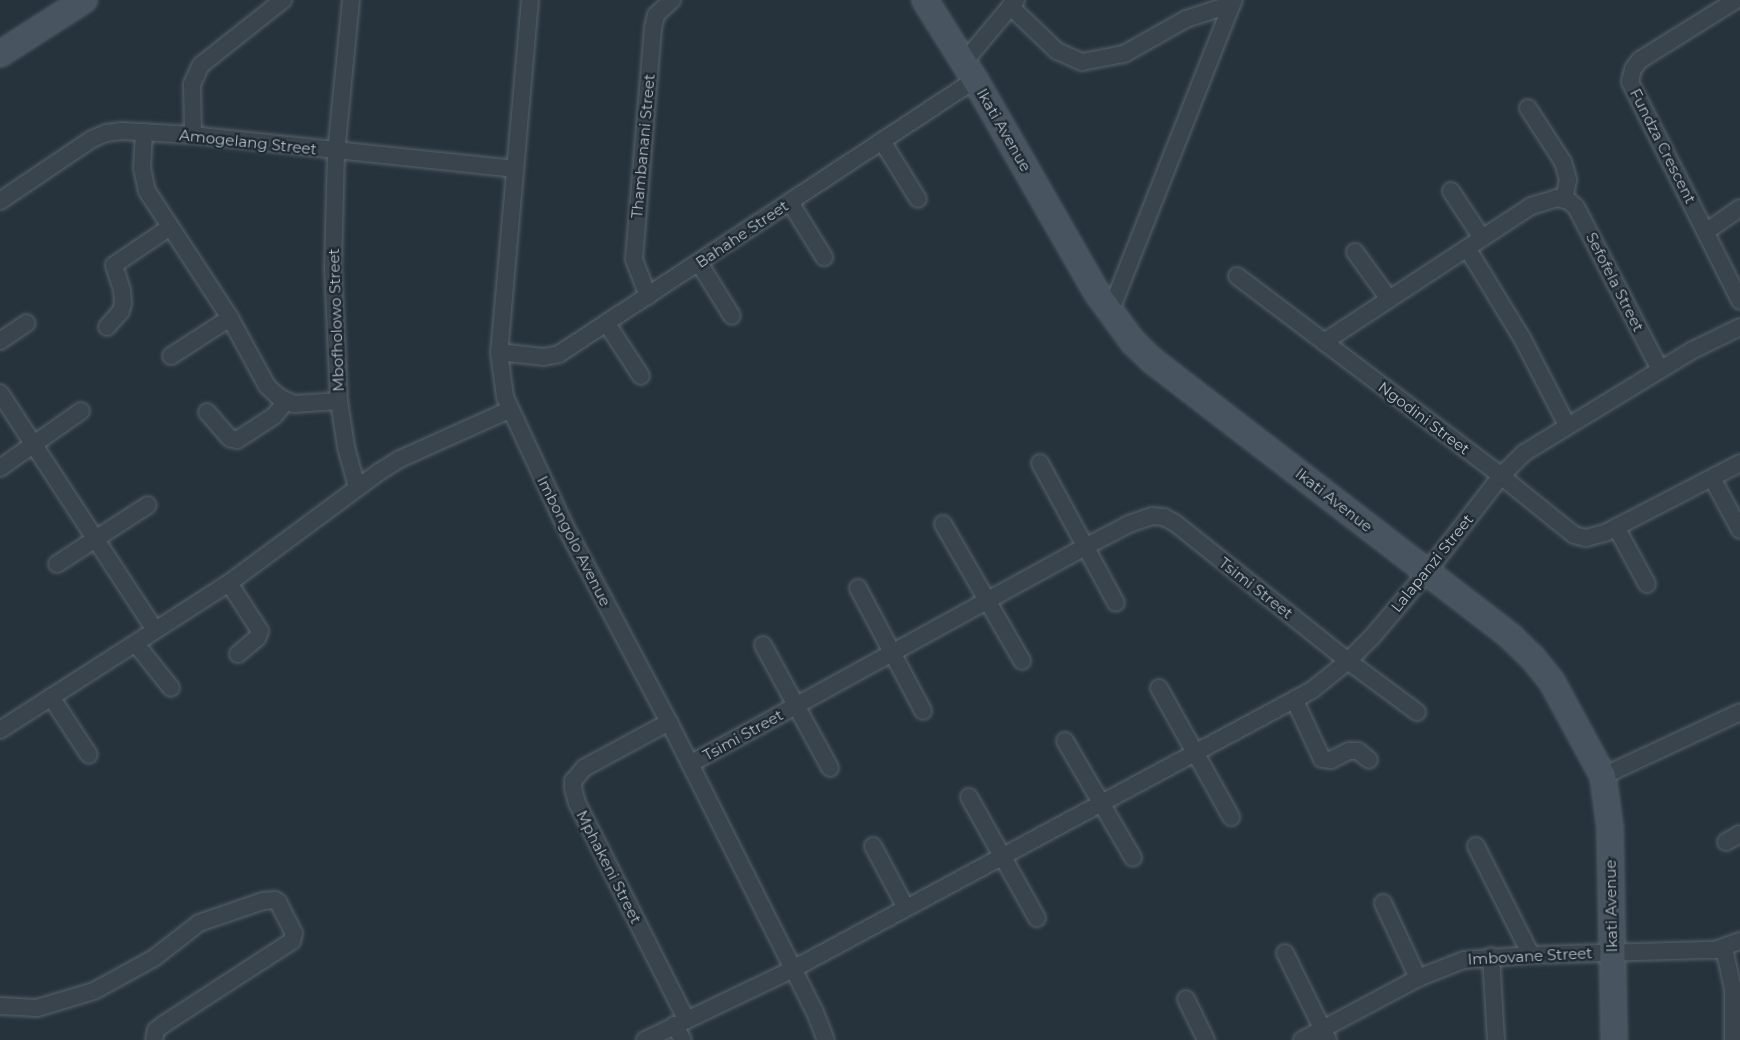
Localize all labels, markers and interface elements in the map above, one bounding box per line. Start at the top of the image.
street label: Thambanani Street [628,73,658,219]
street label: Ikati Avenue [973,85,1035,175]
street label: Fundza Crescent [1626,86,1700,206]
street label: Amogelang Street [178,126,318,158]
street label: Bahahe Street [692,196,792,272]
street label: Sefofela Street [1582,229,1648,335]
street label: Mbofholowo Street [325,248,347,392]
street label: Ngodini Street [1375,378,1473,458]
street label: Ikati Avenue [1292,464,1376,536]
street label: Imbongolo Avenue [533,473,615,609]
street label: Lalapanzi Street [1387,510,1477,616]
street label: Tsimi Street [1216,554,1296,622]
street label: Tsimi Street [700,706,786,764]
street label: Mphakeni Street [573,807,645,927]
street label: Ikati Avenue [1601,859,1621,953]
street label: Imbovane Street [1467,944,1593,968]

